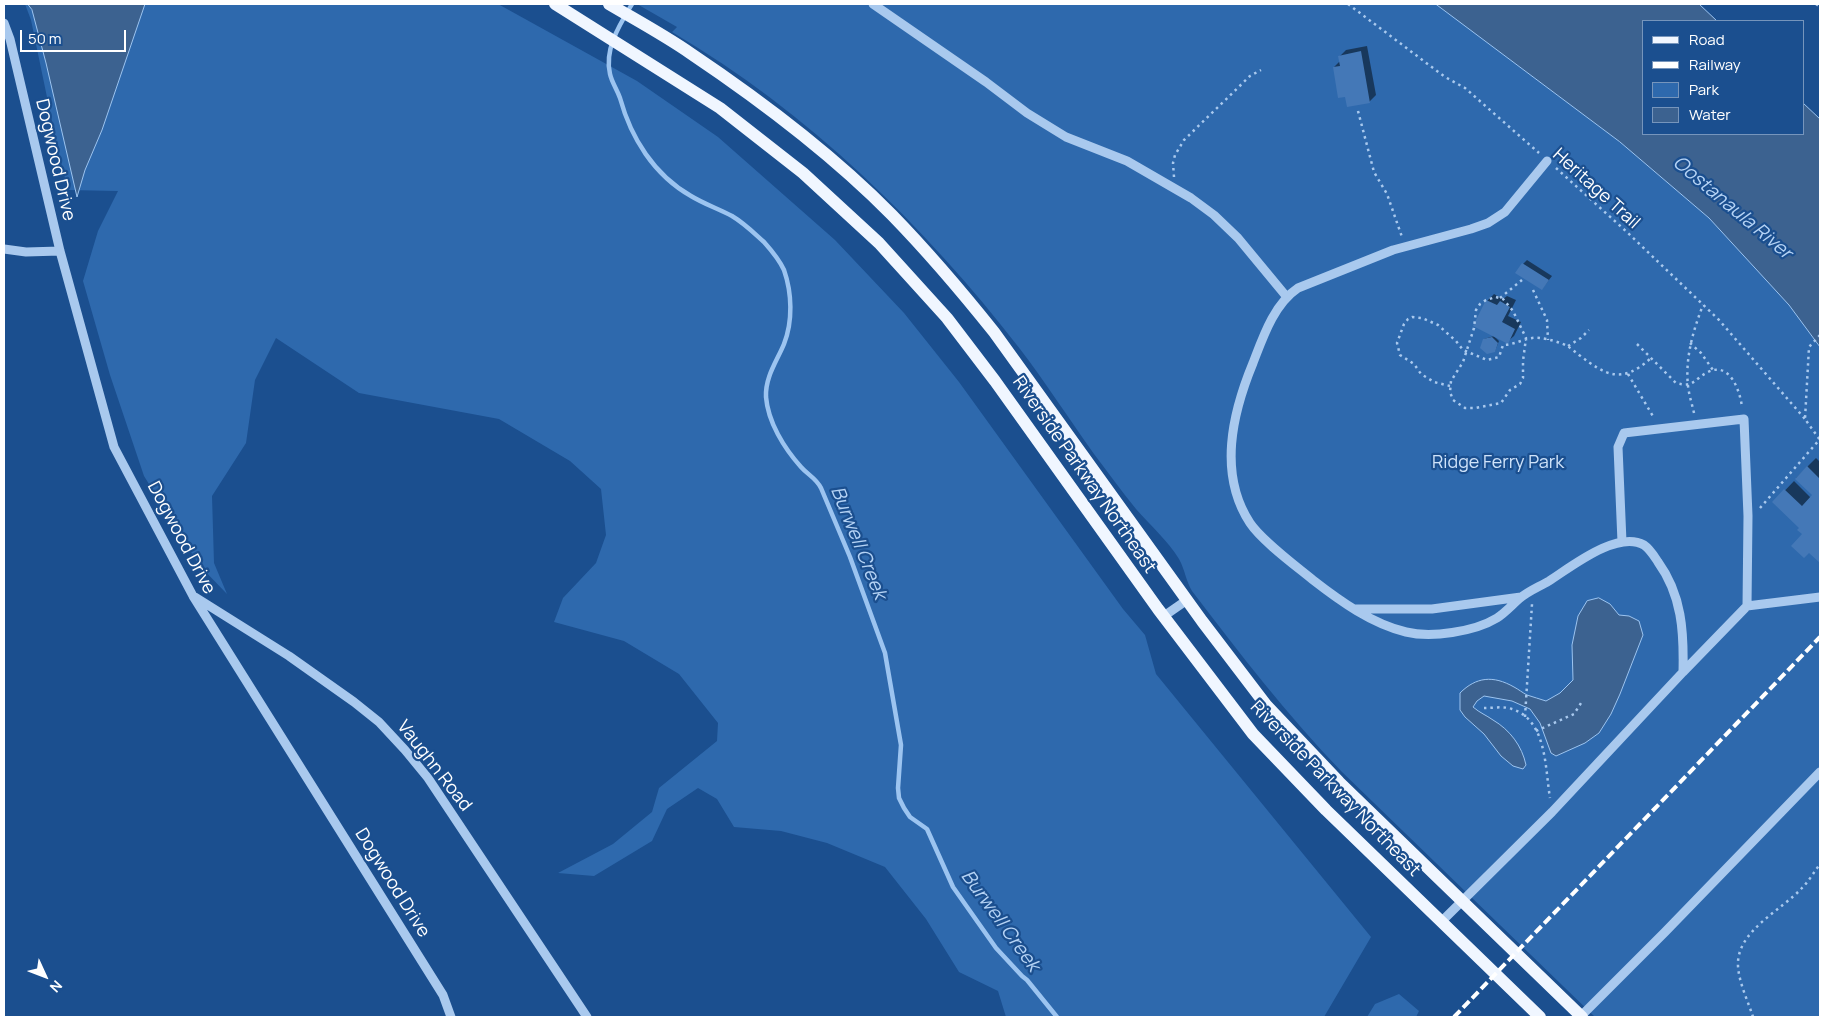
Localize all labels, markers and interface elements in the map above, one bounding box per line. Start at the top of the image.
scale bar [22,20,129,52]
legend [1642,20,1804,135]
text: 50 m [28,28,62,49]
text: Road [1689,29,1725,50]
text: Railway [1689,54,1741,75]
text: Park [1689,79,1719,100]
street label: Dogwood Drive [30,97,80,223]
text: Water [1689,104,1731,125]
street label: Heritage Trail [1548,144,1644,234]
water label: Oostanaula River [1668,152,1796,264]
street label: Riverside Parkway Northeast [1008,372,1160,578]
park label: Ridge Ferry Park [1432,452,1564,474]
street label: Dogwood Drive [142,478,220,598]
water label: Burwell Creek [825,483,891,603]
street label: Riverside Parkway Northeast [1245,697,1425,881]
street label: Vaughn Road [392,716,476,816]
street label: Dogwood Drive [350,824,434,942]
water label: Burwell Creek [956,866,1044,976]
north arrow [20,951,70,1001]
text: N [46,976,67,997]

